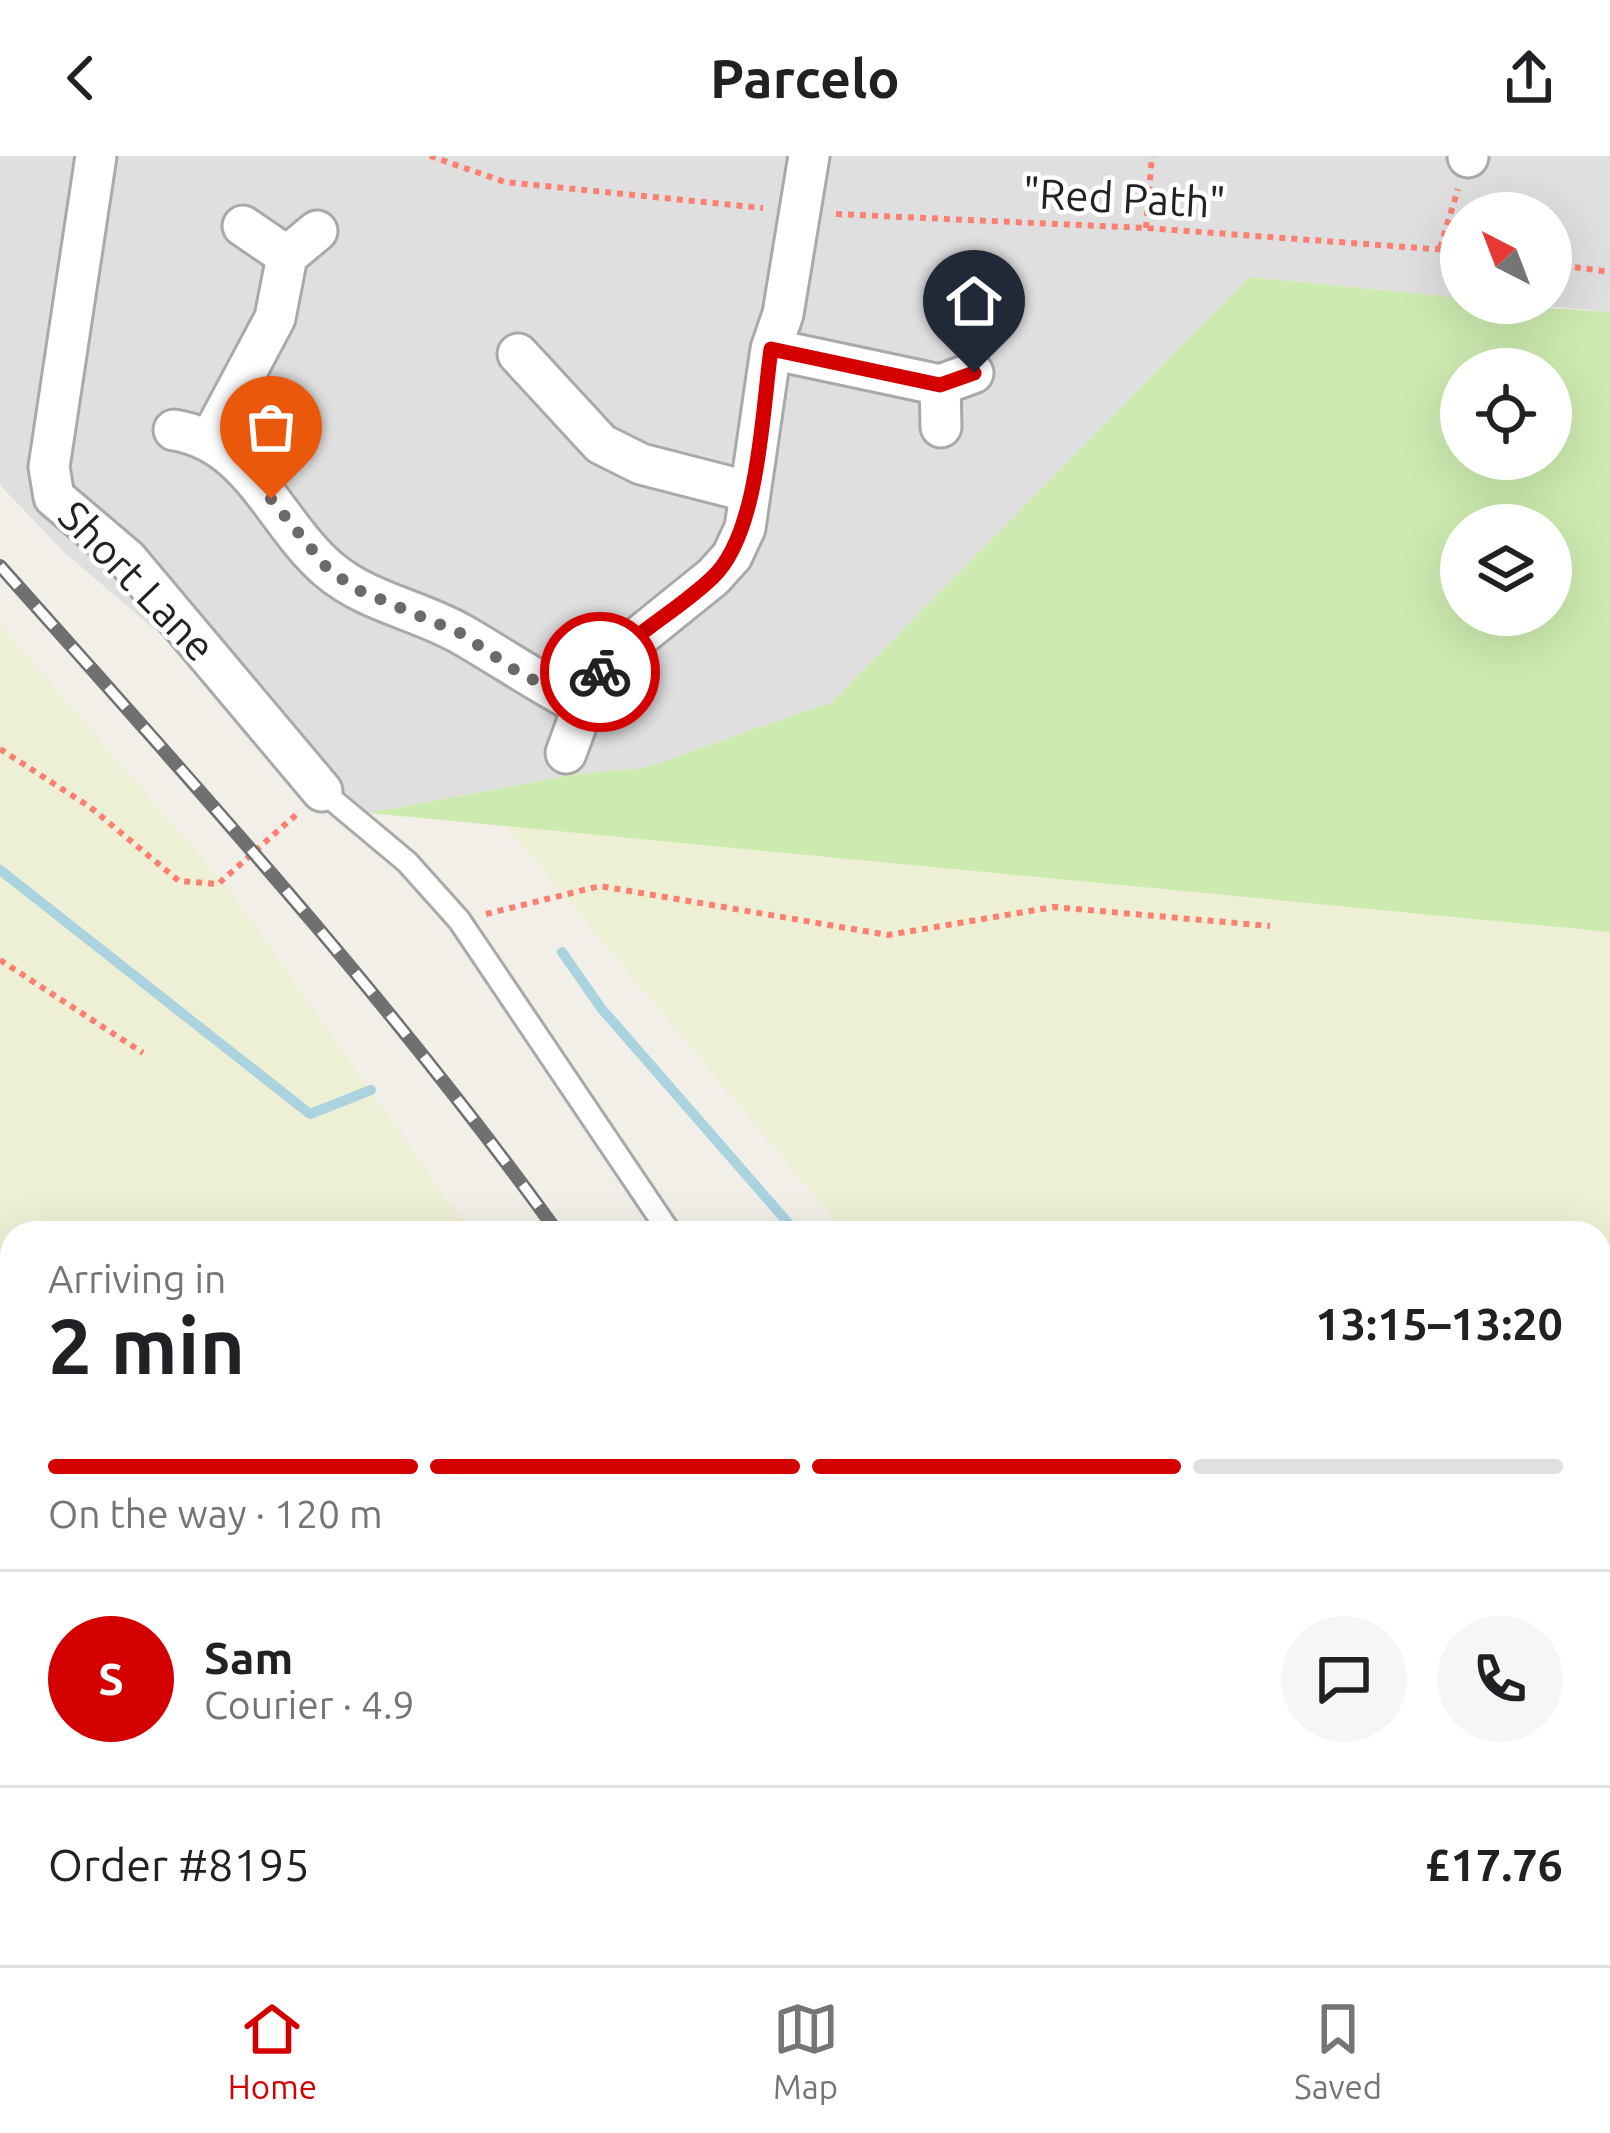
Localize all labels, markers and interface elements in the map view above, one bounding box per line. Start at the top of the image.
icon: back [48,45,114,111]
icon: share [1496,45,1562,111]
text: Parcelo [710,48,900,108]
street label: "Red Path" [1022,169,1227,226]
north arrow [1440,192,1572,324]
map controls [1440,192,1572,636]
pin [923,250,1025,373]
icon: home [941,268,1007,334]
button: locate [1440,348,1572,480]
pin [220,376,322,499]
icon: bag [238,394,304,460]
street label: Short Lane [50,491,225,670]
button: layers [1440,504,1572,636]
courier [540,612,660,732]
icon: bike [567,639,633,705]
text: Arriving in [48,1257,226,1300]
text: 13:15–13:20 [1315,1298,1563,1349]
text: 2 min [48,1301,245,1389]
text: On the way · 120 m [48,1492,383,1535]
button: chat [1281,1616,1407,1742]
button: phone [1437,1616,1563,1742]
text: Sam [204,1632,293,1683]
text: S [98,1653,124,1704]
text: Courier · 4.9 [204,1683,415,1726]
text: Order #8195 [48,1839,310,1890]
text: £17.76 [1425,1839,1563,1890]
tab: Home [228,1996,317,2105]
tab: Map [773,1996,839,2105]
tab: Saved [1294,1996,1382,2105]

